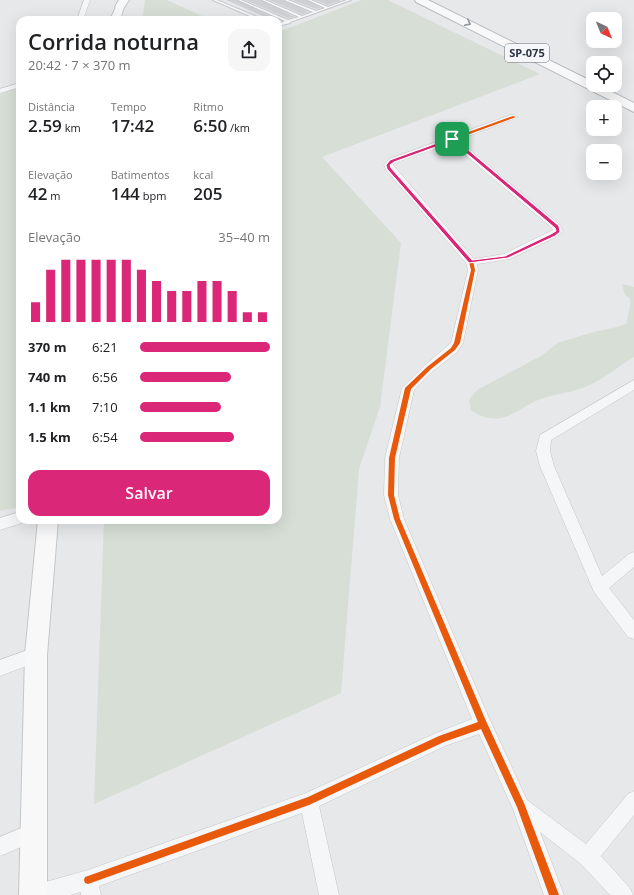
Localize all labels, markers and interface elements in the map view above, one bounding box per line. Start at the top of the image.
north arrow [586,12,622,48]
map controls [586,12,622,180]
one-way arrow [463,18,471,26]
text: Corrida noturna [28,26,199,56]
button: share [228,29,270,71]
road number: SP-075 [505,44,549,62]
text: 20:42 · 7 × 370 m [28,56,131,74]
button: locate [586,56,622,92]
text: Distância [28,99,75,114]
text: Tempo [111,99,146,114]
text: Ritmo [193,99,224,114]
button: + [586,100,622,136]
text: 2.59 [28,114,62,137]
text: 17:42 [111,114,154,137]
text: 6:50 [193,114,227,137]
text: km [62,120,81,135]
text: /km [227,120,250,135]
pin [435,122,469,156]
icon: arrive [441,128,463,150]
button: − [586,144,622,180]
text: Elevação [28,167,73,182]
text: Batimentos [111,167,169,182]
text: kcal [193,167,213,182]
text: 42 [28,182,47,205]
text: 144 [111,182,140,205]
text: 205 [193,182,223,205]
text: m [47,188,61,203]
text: bpm [140,188,166,203]
text: Elevação [28,228,81,246]
text: 35–40 m [218,228,270,246]
text: 370 m [28,338,66,356]
text: 6:21 [92,338,118,356]
text: 740 m [28,368,66,386]
text: 6:56 [92,368,118,386]
text: 1.1 km [28,398,71,416]
text: 7:10 [92,398,118,416]
text: 1.5 km [28,428,71,446]
text: 6:54 [92,428,118,446]
button: Salvar [28,470,270,516]

